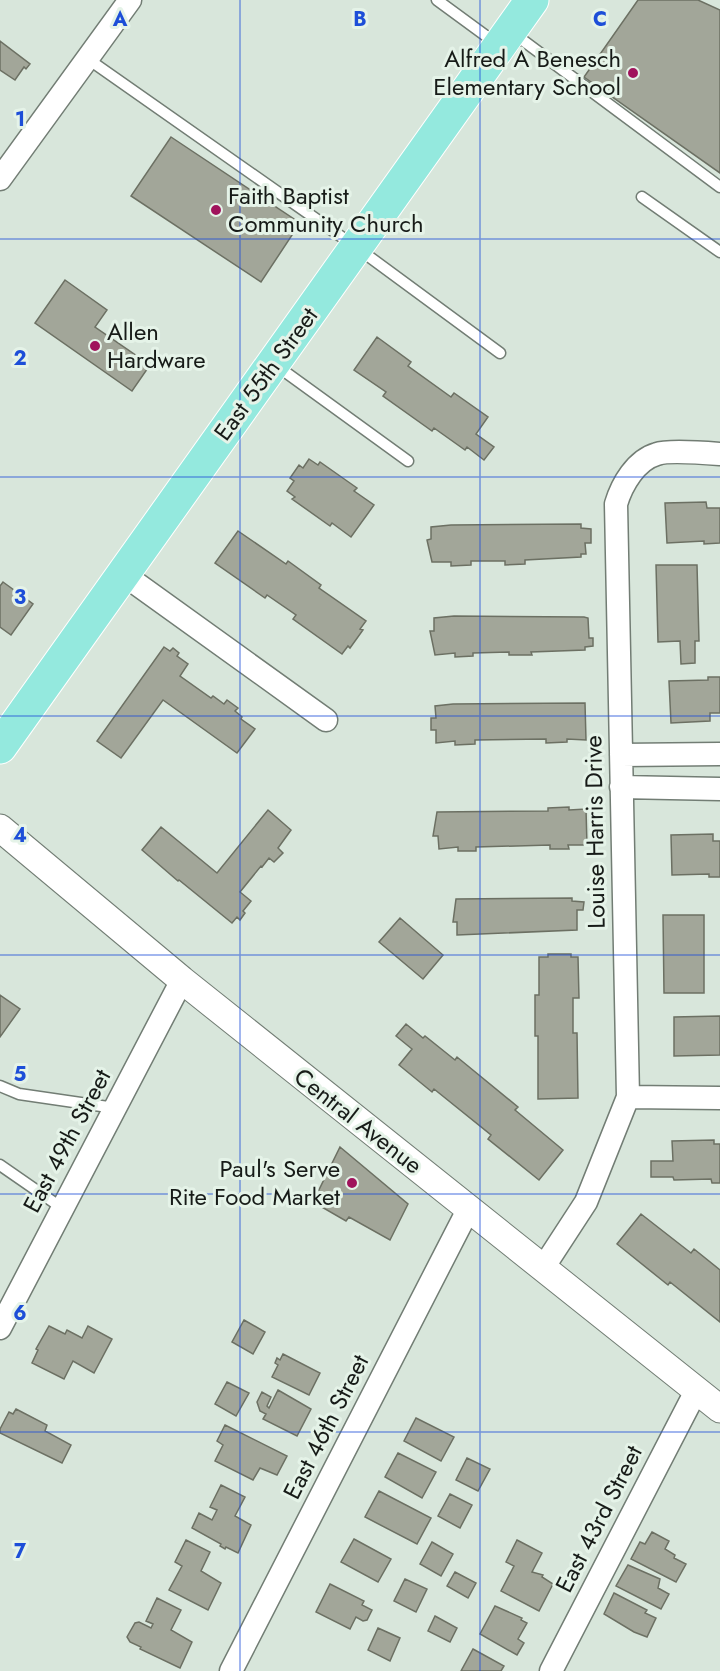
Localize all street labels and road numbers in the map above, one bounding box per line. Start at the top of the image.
street label: East 55th Street [205,300,326,448]
street label: Louise Harris Drive [575,735,614,929]
street label: Central Avenue [287,1059,430,1182]
street label: East 49th Street [14,1063,119,1219]
street label: East 46th Street [274,1348,377,1505]
street label: East 43rd Street [546,1439,651,1598]

